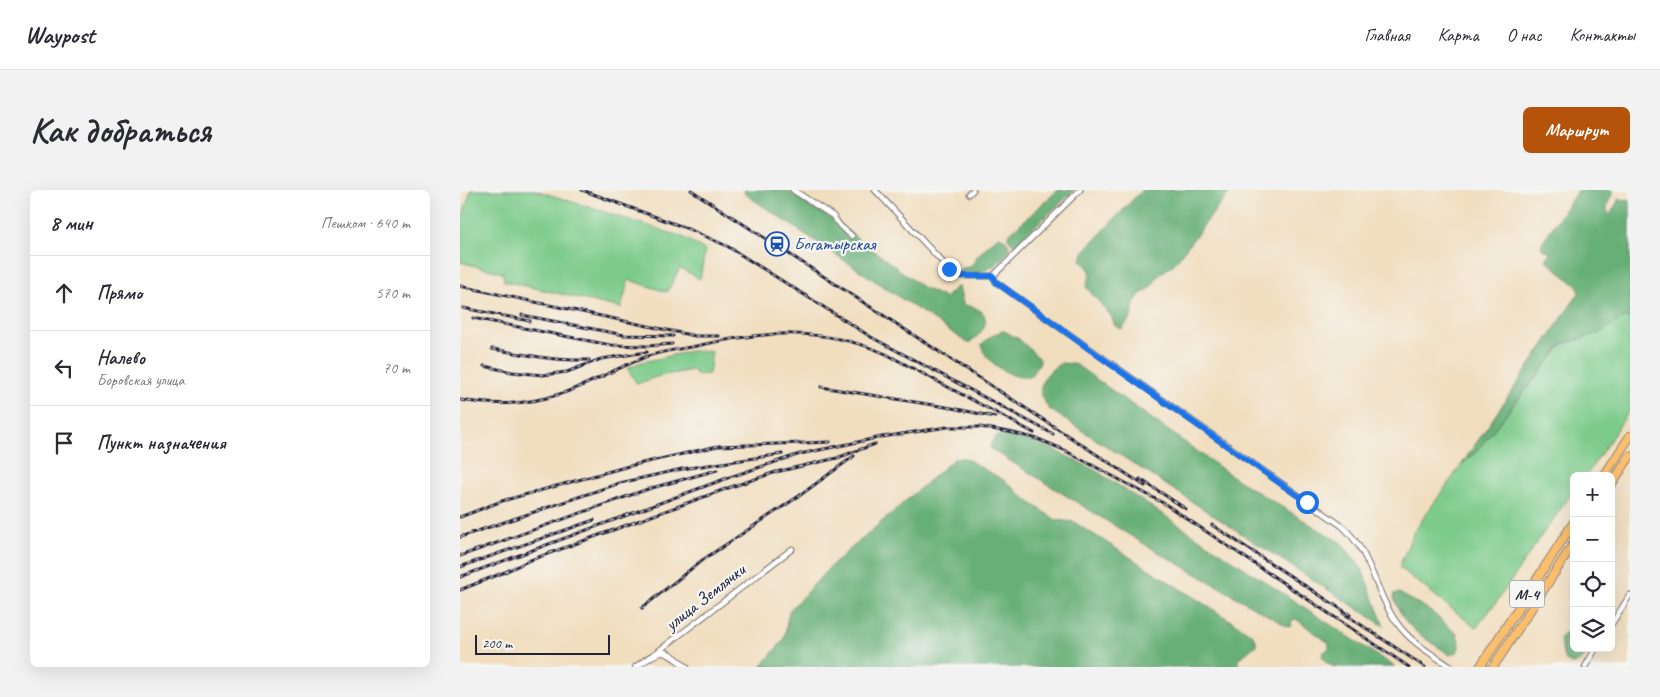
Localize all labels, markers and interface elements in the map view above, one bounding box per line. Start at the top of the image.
text: Waypost [25,20,95,50]
text: Главная [1365,24,1410,46]
text: Карта [1438,24,1479,46]
text: О нас [1507,24,1542,46]
text: Контакты [1570,24,1635,46]
button: Маршрут [1523,107,1630,153]
text: Как добраться [30,108,211,153]
text: 8 мин [50,210,93,236]
text: Пешком · 640 m [321,213,410,233]
station icon: Богатырская [764,231,790,257]
place label: Богатырская [794,233,877,255]
route end [938,258,961,281]
icon: ahead [50,279,78,307]
text: Прямо [97,281,142,305]
text: 570 m [376,283,410,303]
text: Налево [97,346,145,370]
icon: left [50,354,78,382]
text: 70 m [383,358,410,378]
text: Боровская улица [97,370,185,390]
icon: arrive [50,429,78,457]
text: Пункт назначения [97,431,226,455]
map controls [1570,472,1615,652]
button: + [1570,472,1615,517]
route start [1296,491,1319,514]
button: − [1570,517,1615,562]
street label: улица Землячки [660,558,751,636]
button: locate [1570,562,1615,607]
road number: М-4 [1510,580,1544,608]
button: layers [1570,607,1615,652]
scale bar [475,632,610,655]
text: 200 m [482,635,512,652]

